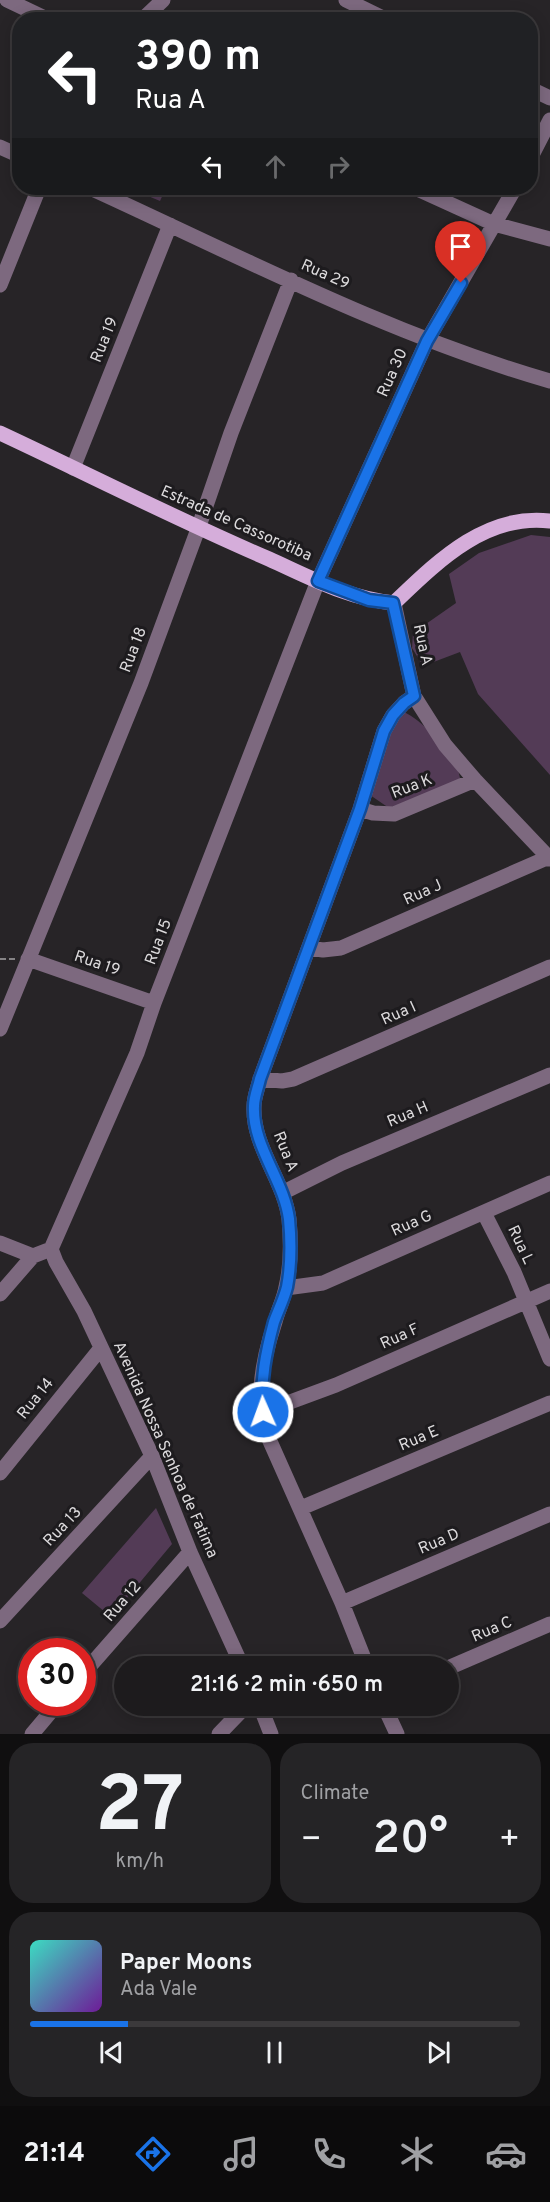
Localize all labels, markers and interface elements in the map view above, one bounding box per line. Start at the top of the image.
text: 390 m [135,32,261,85]
icon: left [36,36,114,114]
text: Rua A [135,84,206,118]
icon: left [196,150,229,183]
icon: ahead [259,150,292,183]
icon: right [322,150,355,183]
pin [435,221,486,283]
icon: arrive [444,230,477,263]
street label: Rua 29 [298,255,352,295]
street label: Rua 19 [87,314,123,366]
street label: Rua 30 [373,345,413,401]
street label: Estrada de Cassorotiba [157,482,315,566]
street label: Rua A [408,622,436,668]
street label: Rua 18 [116,624,152,676]
street label: Rua K [389,770,435,804]
street label: Rua J [400,876,446,910]
street label: Rua 15 [141,916,177,968]
street label: Rua 19 [71,947,123,981]
street label: Rua I [378,997,420,1031]
street label: Rua H [384,1097,432,1133]
street label: Rua A [268,1129,302,1175]
street label: Rua G [388,1206,436,1242]
street label: Rua L [502,1222,538,1268]
street label: Rua F [377,1320,423,1354]
street label: Avenida Nossa Senhoa de Fatima [108,1339,222,1561]
street label: Rua 14 [13,1374,59,1424]
position arrow [231,1380,295,1444]
street label: Rua E [396,1422,442,1456]
street label: Rua 13 [40,1503,86,1551]
street label: Rua D [415,1524,463,1560]
street label: Rua 12 [100,1578,146,1626]
street label: Rua C [469,1613,515,1647]
speed limit sign: 30 [18,1638,96,1716]
text: 21:16 · 2 min · 650 m [190,1672,383,1699]
text: 27 [95,1760,184,1859]
text: Climate [301,1781,369,1807]
text: 20° [372,1812,448,1869]
text: − [301,1820,322,1862]
text: + [499,1820,520,1862]
text: km/h [115,1849,164,1875]
text: Paper Moons [120,1950,252,1977]
text: Ada Vale [120,1977,197,2003]
icon: previous [95,2036,128,2069]
icon: pause [258,2036,291,2069]
icon: next [422,2036,455,2069]
icon: directions [132,2133,174,2175]
icon: music [220,2133,262,2175]
icon: phone [308,2133,350,2175]
icon: climate [396,2133,438,2175]
icon: car [485,2133,527,2175]
text: 21:14 [23,2137,85,2171]

